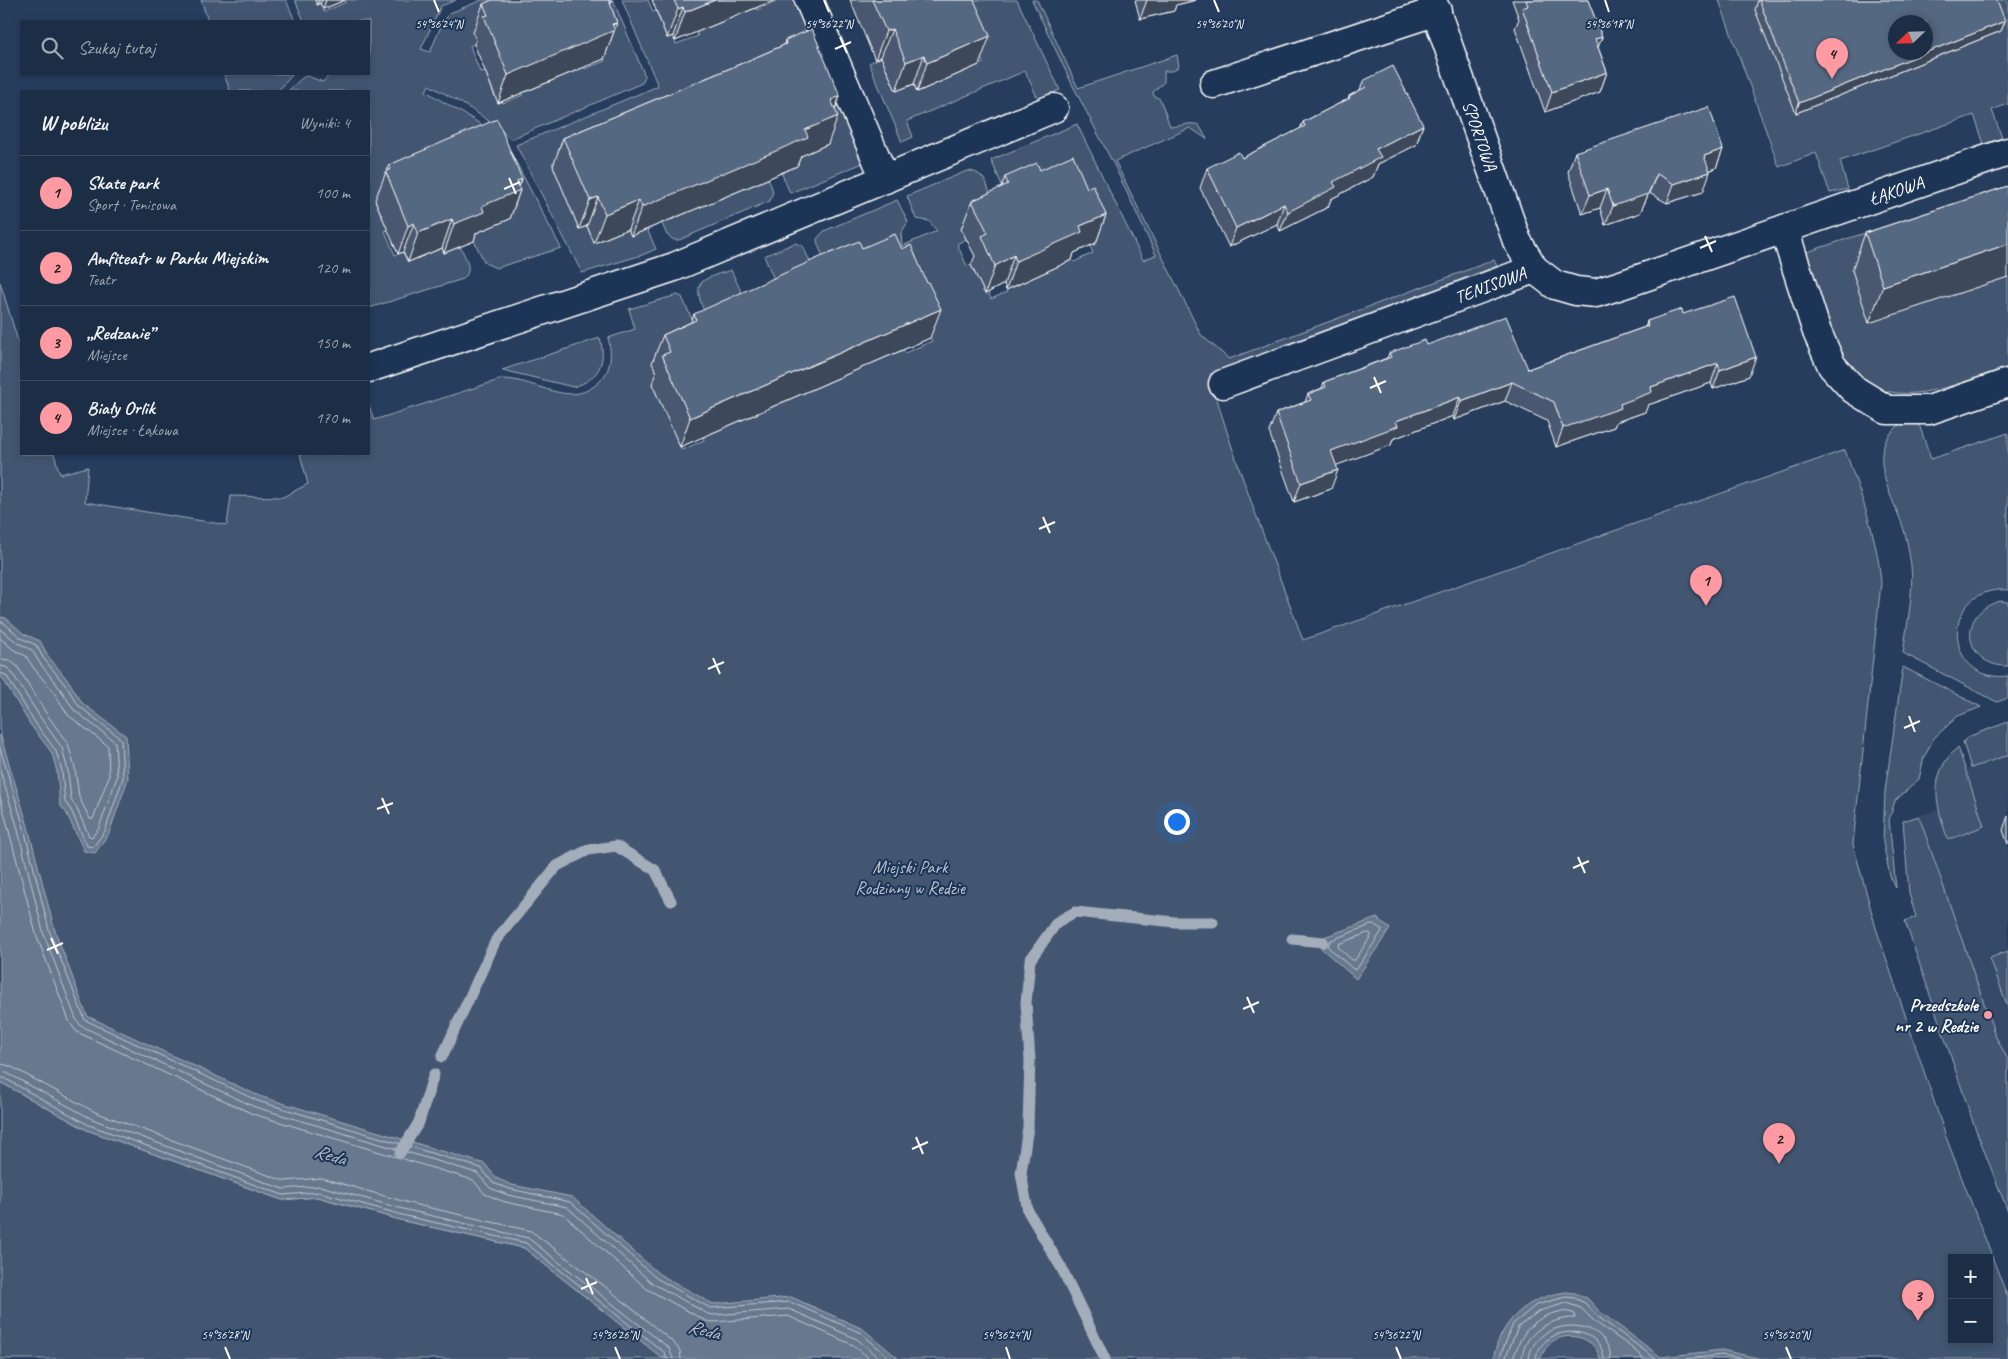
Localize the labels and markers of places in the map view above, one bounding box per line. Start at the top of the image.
pin: 4 [1816,38,1848,79]
pin: 1 [1690,565,1722,606]
place label: Przedszkole nr 2 w Redzie [1895,994,1980,1037]
marker: Przedszkole nr 2 w Redzie [1982,1009,1994,1021]
pin: 2 [1763,1123,1795,1164]
pin: 3 [1902,1280,1934,1321]

